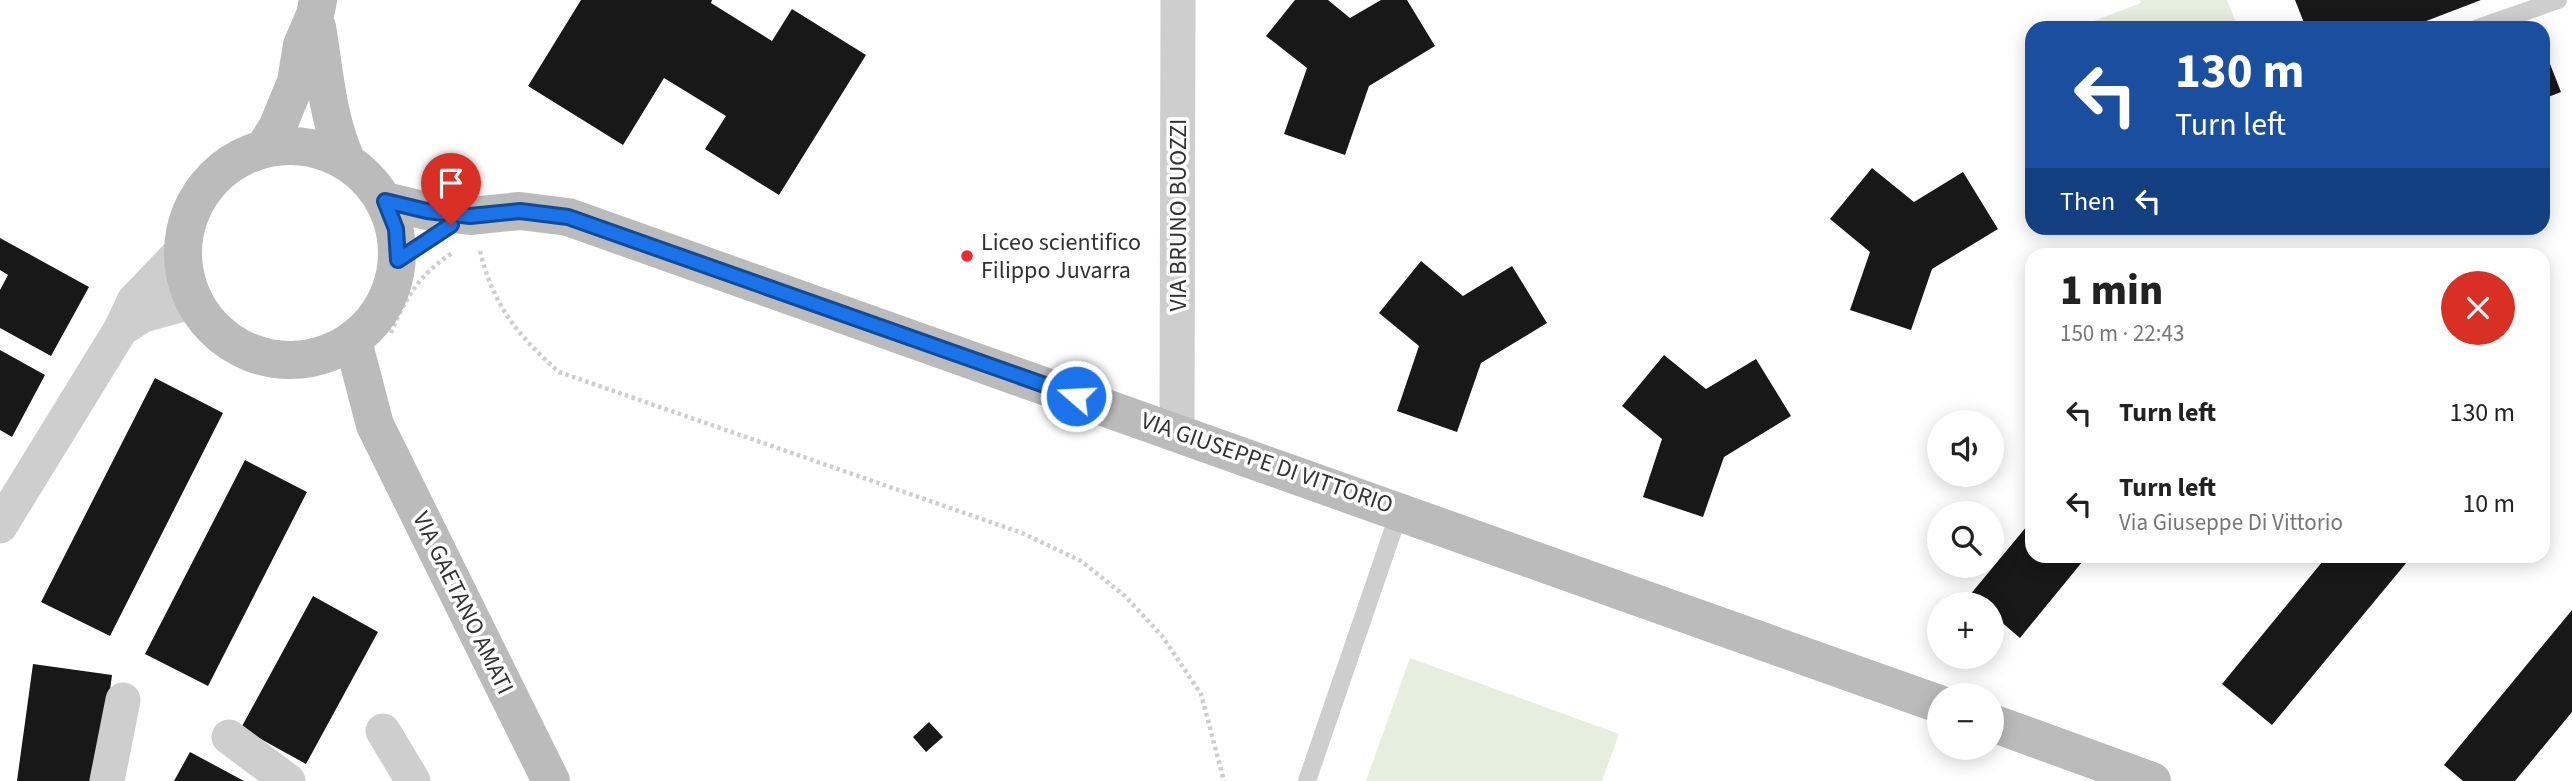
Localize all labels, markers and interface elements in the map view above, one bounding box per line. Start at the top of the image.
text: 130 m [2175,37,2304,107]
icon: left [2060,49,2151,140]
text: Turn left [2175,102,2286,148]
street label: VIA BRUNO BUOZZI [1161,119,1196,311]
pin [421,153,481,225]
icon: arrive [432,164,470,202]
icon: left [2129,182,2167,220]
text: Then [2060,183,2115,220]
place label: Liceo scientifico Filippo Juvarra [981,225,1141,288]
marker: Liceo scientifico Filippo Juvarra [959,248,975,264]
text: 1 min [2060,261,2163,321]
button: close [2441,271,2515,345]
text: 150 m · 22:43 [2060,317,2184,350]
position arrow [1039,359,1113,433]
icon: left [2060,394,2098,432]
text: Turn left [2119,394,2216,431]
text: 130 m [2449,394,2515,431]
street label: VIA GIUSEPPE DI VITTORIO [1136,403,1398,523]
map controls [1927,410,2004,760]
button: sound [1927,410,2004,487]
text: Turn left [2119,469,2216,506]
icon: left [2060,485,2098,523]
text: 10 m [2462,485,2515,522]
button: search [1927,501,2004,578]
street label: VIA GAETANO AMATI [404,506,522,700]
text: Via Giuseppe Di Vittorio [2119,506,2343,539]
button: + [1927,592,2004,669]
button: − [1927,683,2004,760]

